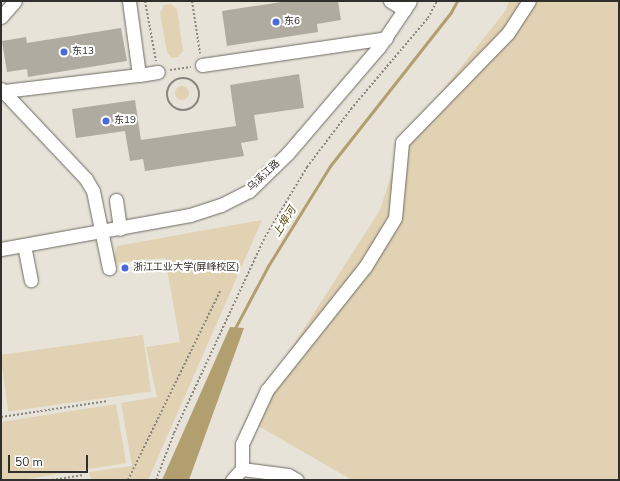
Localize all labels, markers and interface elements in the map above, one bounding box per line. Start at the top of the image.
place label: 东6 [284,16,300,28]
marker: 东6 [271,17,281,27]
place label: 东13 [72,46,94,58]
marker: 东13 [59,47,69,57]
place label: 东19 [114,115,136,127]
marker: 东19 [101,116,111,126]
street label: 乌溪江路 [245,158,283,194]
water label: 上埠河 [271,205,299,239]
place label: 浙江工业大学(屏峰校区) [133,262,239,274]
marker: 浙江工业大学(屏峰校区) [120,263,130,273]
scale bar [10,447,90,473]
text: 50 m [15,454,43,470]

